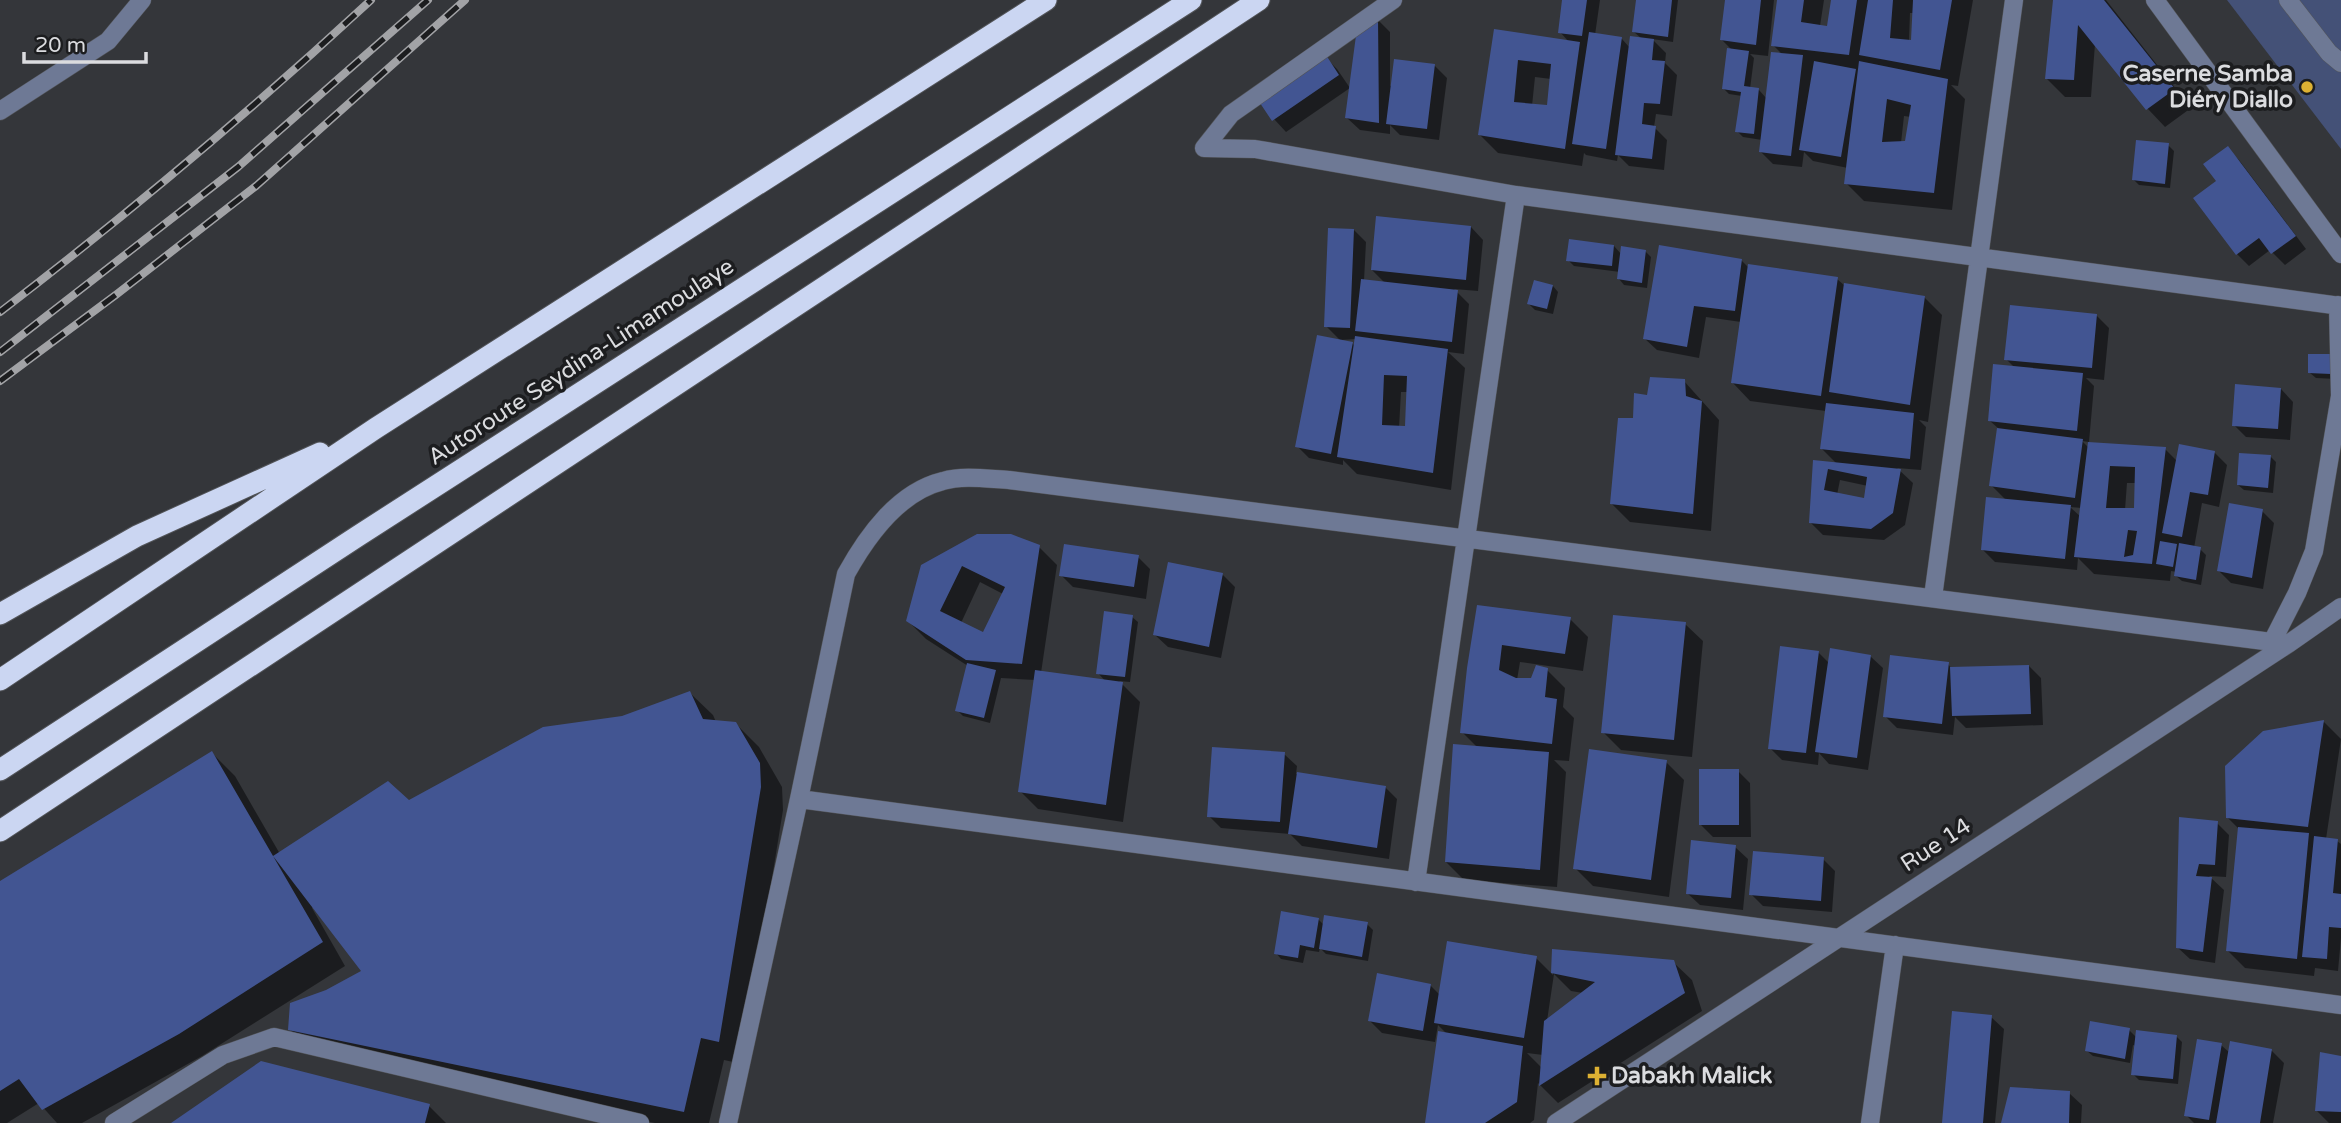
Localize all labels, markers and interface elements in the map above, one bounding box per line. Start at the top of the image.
scale bar [24,21,147,65]
text: 20 m [35,33,86,58]
place label: Caserne Samba Diéry Diallo [2123,60,2293,114]
marker: Caserne Samba Diéry Diallo [2299,79,2315,95]
street label: Autoroute Seydina-Limamoulaye [423,252,739,472]
street label: Rue 14 [1896,812,1976,878]
place label: Dabakh Malick [1611,1062,1773,1090]
marker: Dabakh Malick [1589,1068,1605,1084]

